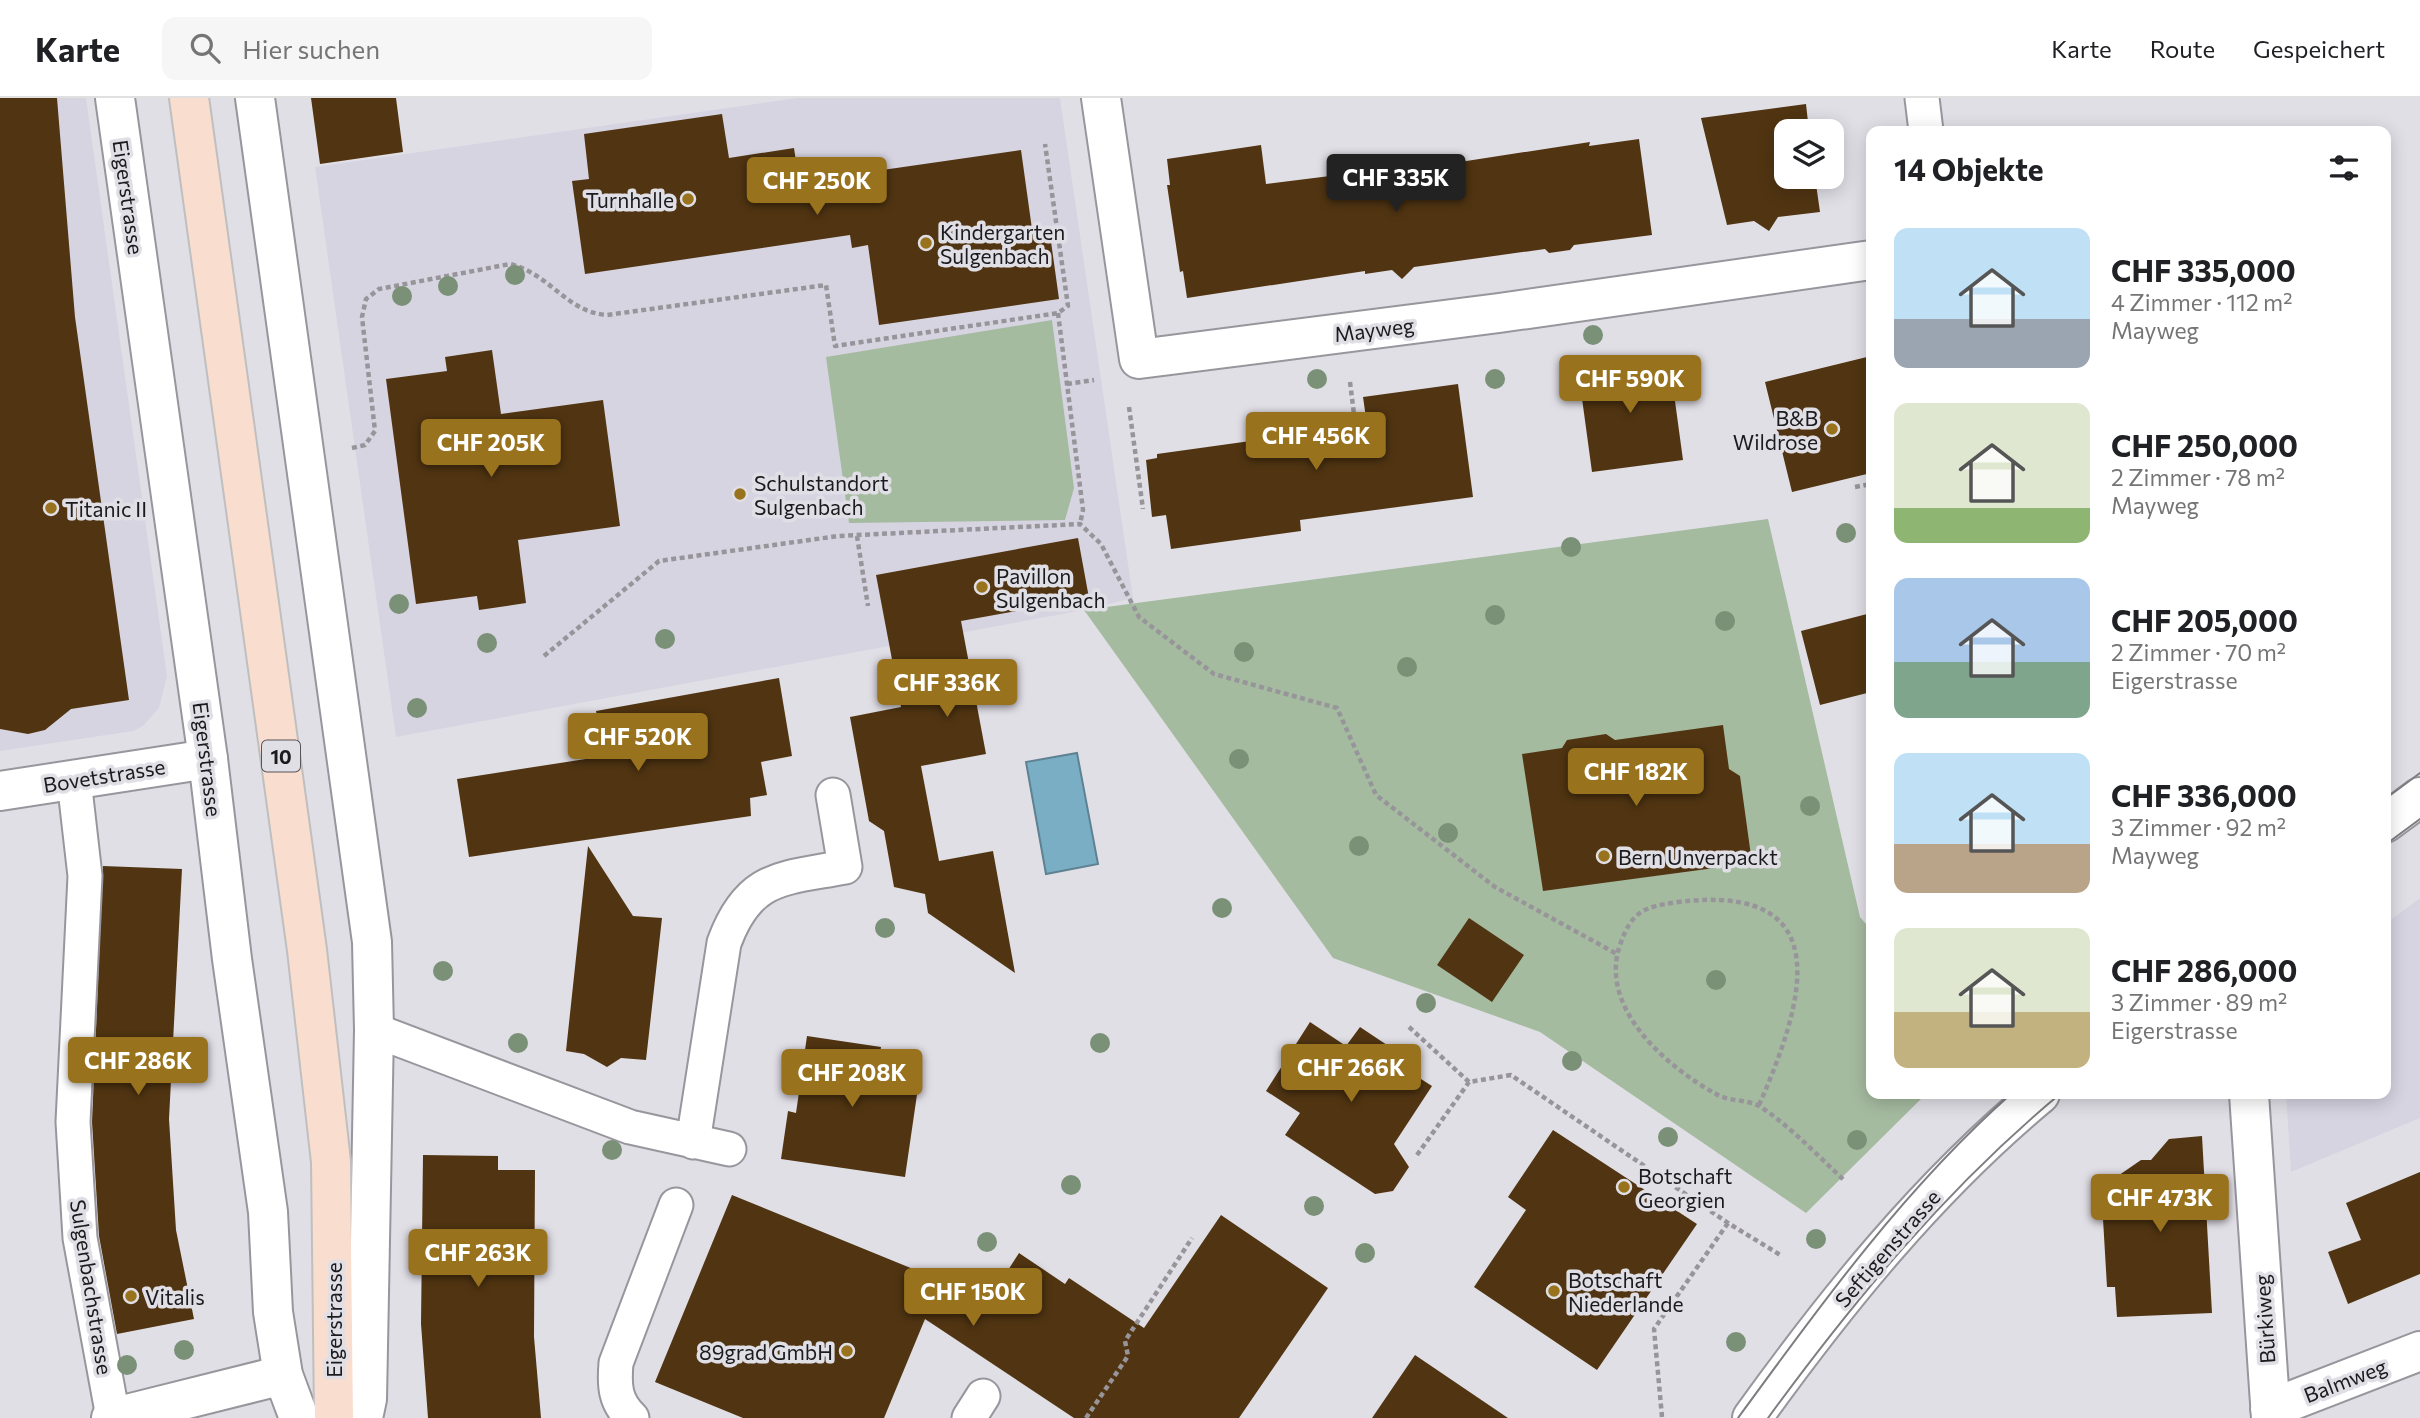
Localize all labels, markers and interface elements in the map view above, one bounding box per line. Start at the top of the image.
search box [162,17,652,80]
text: Karte [35,28,120,69]
icon: search [186,29,224,67]
text: Hier suchen [242,33,380,64]
text: Karte [2051,34,2112,63]
text: Route [2150,34,2215,63]
text: Gespeichert [2253,34,2385,63]
map controls [1774,119,1844,189]
button: layers [1774,119,1844,189]
street label: Eigerstrasse [109,138,149,256]
icon: filters [2325,149,2363,187]
text: 14 Objekte [1894,150,2044,187]
pin: CHF 335K [1324,155,1468,214]
pin: CHF 250K [745,158,889,217]
text: CHF 335K [1343,163,1449,191]
text: CHF 250K [763,166,871,194]
place label: Turnhalle [585,187,674,212]
marker: Turnhalle [680,191,696,207]
place label: Kindergarten Sulgenbach [940,219,1065,268]
marker: Kindergarten Sulgenbach [918,235,934,251]
text: CHF 335,000 [2111,251,2296,288]
icon: home [1950,256,2034,340]
text: 4 Zimmer · 112 m² [2111,288,2292,316]
street label: Mayweg [1333,312,1415,346]
text: Mayweg [2111,316,2199,344]
pin: CHF 590K [1558,356,1702,415]
text: CHF 590K [1575,364,1685,392]
place label: B&B Wildrose [1733,405,1818,454]
pin: CHF 456K [1244,412,1388,472]
pin: CHF 205K [419,420,563,479]
text: CHF 456K [1262,421,1370,449]
marker: B&B Wildrose [1824,421,1840,437]
text: CHF 250,000 [2111,426,2298,463]
text: CHF 205K [437,428,545,456]
icon: home [1950,431,2034,515]
text: 2 Zimmer · 78 m² [2111,463,2285,491]
place label: Schulstandort Sulgenbach [754,470,889,519]
marker: Schulstandort Sulgenbach [732,486,748,502]
text: Mayweg [2111,491,2199,519]
place label: Titanic II [65,496,147,521]
marker: Titanic II [43,500,59,516]
place label: Pavillon Sulgenbach [996,563,1105,612]
marker: Pavillon Sulgenbach [974,579,990,595]
text: CHF 205,000 [2111,601,2298,638]
icon: home [1950,606,2034,690]
text: 2 Zimmer · 70 m² [2111,638,2286,666]
pin: CHF 336K [875,660,1019,719]
text: Eigerstrasse [2111,666,2238,694]
text: CHF 336K [893,668,1001,696]
street label: Eigerstrasse [189,700,227,818]
pin: CHF 520K [566,714,710,773]
text: CHF 520K [584,722,692,750]
road number: 10 [262,740,300,772]
pin: CHF 182K [1564,748,1708,808]
street label: Bovetstrasse [41,753,167,797]
text: CHF 182K [1584,757,1688,785]
text: CHF 336,000 [2111,776,2297,813]
icon: home [1950,781,2034,865]
text: 3 Zimmer · 92 m² [2111,813,2286,841]
text: Mayweg [2111,841,2199,869]
place label: Bern Unverpackt [1618,844,1778,869]
marker: Bern Unverpackt [1596,848,1612,864]
text: CHF 286,000 [2111,951,2297,988]
icon: home [1950,956,2034,1040]
text: 3 Zimmer · 89 m² [2111,988,2287,1016]
text: Eigerstrasse [2111,1016,2238,1044]
pin: CHF 286K [66,1038,210,1097]
pin: CHF 266K [1279,1044,1423,1104]
text: CHF 286K [84,1046,192,1074]
pin: CHF 208K [780,1049,924,1109]
text: CHF 266K [1297,1053,1405,1081]
text: CHF 208K [797,1058,907,1086]
place label: Botschaft Georgien [1638,1163,1732,1212]
pin: CHF 473K [2088,1174,2232,1234]
marker: Botschaft Georgien [1616,1179,1632,1195]
text: CHF 473K [2107,1183,2213,1211]
street label: Seftigenstrasse [1829,1184,1945,1312]
street label: Sulgenbachstrasse [66,1198,118,1376]
pin: CHF 263K [406,1230,550,1289]
text: CHF 263K [424,1238,532,1266]
street label: Eigerstrasse [321,1262,346,1378]
place label: Botschaft Niederlande [1568,1267,1683,1316]
pin: CHF 150K [901,1268,1045,1328]
street label: Bürkiweg [2248,1274,2280,1364]
text: CHF 150K [920,1277,1026,1305]
marker: Botschaft Niederlande [1546,1283,1562,1299]
place label: Vitalis [145,1284,205,1309]
marker: Vitalis [123,1288,139,1304]
place label: 89grad GmbH [699,1339,833,1364]
marker: 89grad GmbH [839,1343,855,1359]
street label: Balmweg [2300,1353,2390,1407]

